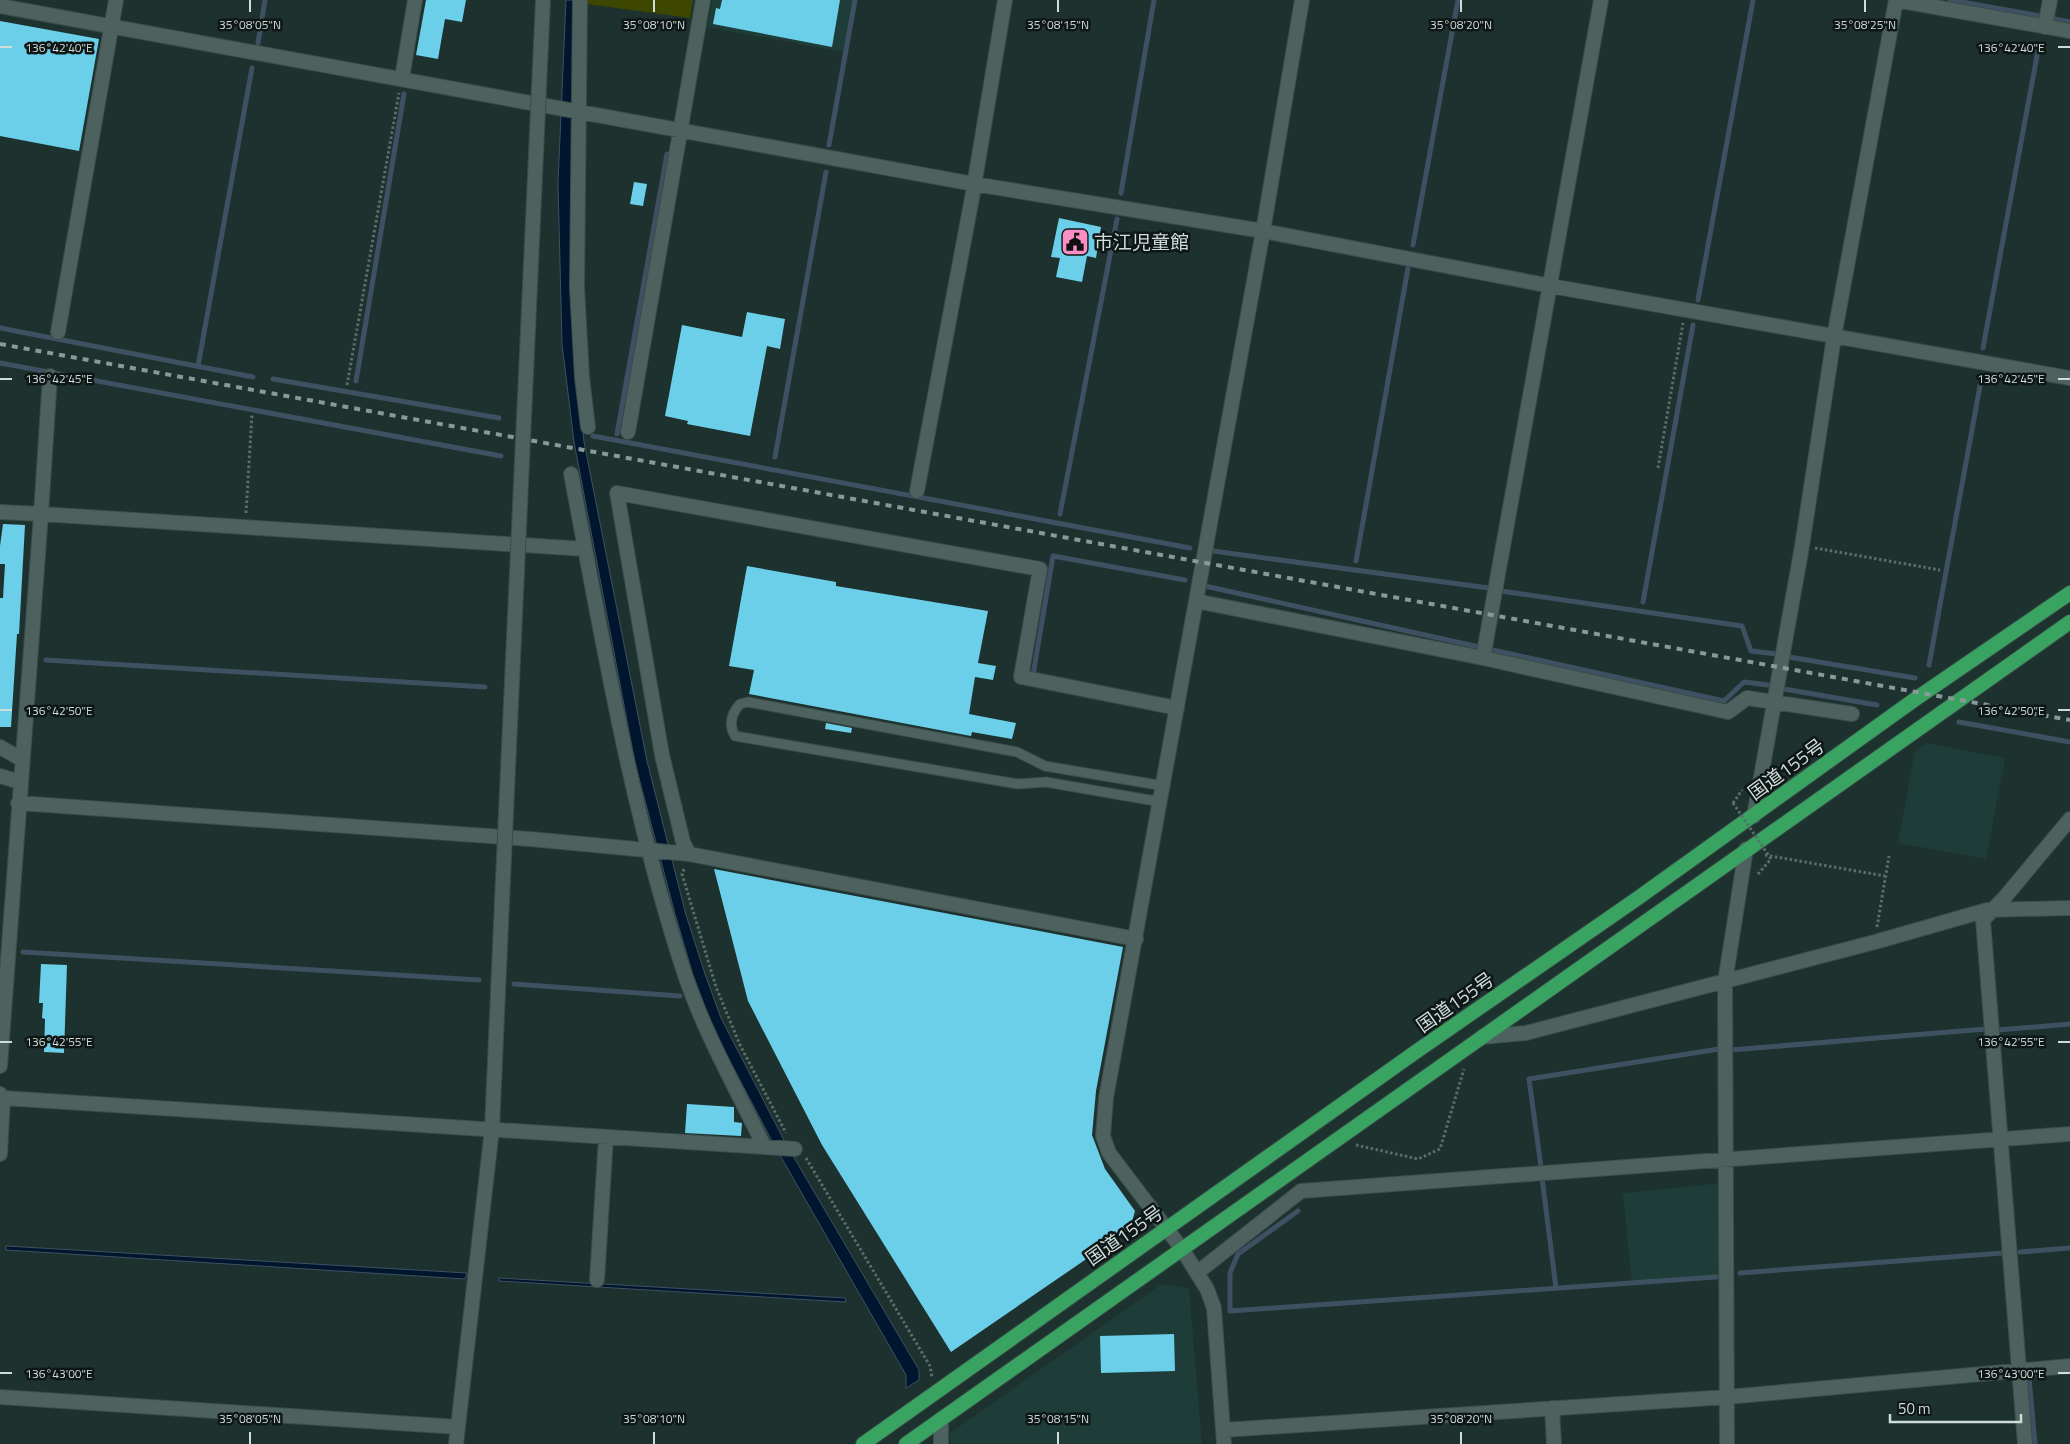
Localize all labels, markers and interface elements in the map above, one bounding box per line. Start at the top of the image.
text: 35°08'05"N [219,15,281,34]
text: 35°08'10"N [623,15,685,34]
text: 35°08'15"N [1027,15,1089,34]
text: 35°08'20"N [1430,15,1492,34]
text: 35°08'25"N [1834,15,1896,34]
text: 136°42'40"E [25,38,93,57]
text: 136°42'40"E [1977,38,2045,57]
public building icon: 市江児童館 [1060,227,1090,257]
place label: 市江児童館 [1094,227,1189,256]
text: 136°42'45"E [25,369,93,388]
text: 136°42'45"E [1977,369,2045,388]
text: 136°42'50"E [25,701,93,720]
text: 136°42'50"E [1977,701,2045,720]
street label: 国道155号 [1741,731,1830,806]
street label: 国道155号 [1410,964,1499,1039]
text: 136°42'55"E [25,1032,93,1051]
text: 136°42'55"E [1977,1032,2045,1051]
street label: 国道155号 [1079,1197,1168,1272]
text: 136°43'00"E [25,1364,93,1383]
text: 136°43'00"E [1977,1364,2045,1383]
scale bar [1890,1392,2021,1424]
text: 50 m [1898,1397,1931,1420]
text: 35°08'05"N [219,1409,281,1428]
text: 35°08'10"N [623,1409,685,1428]
text: 35°08'15"N [1027,1409,1089,1428]
text: 35°08'20"N [1430,1409,1492,1428]

